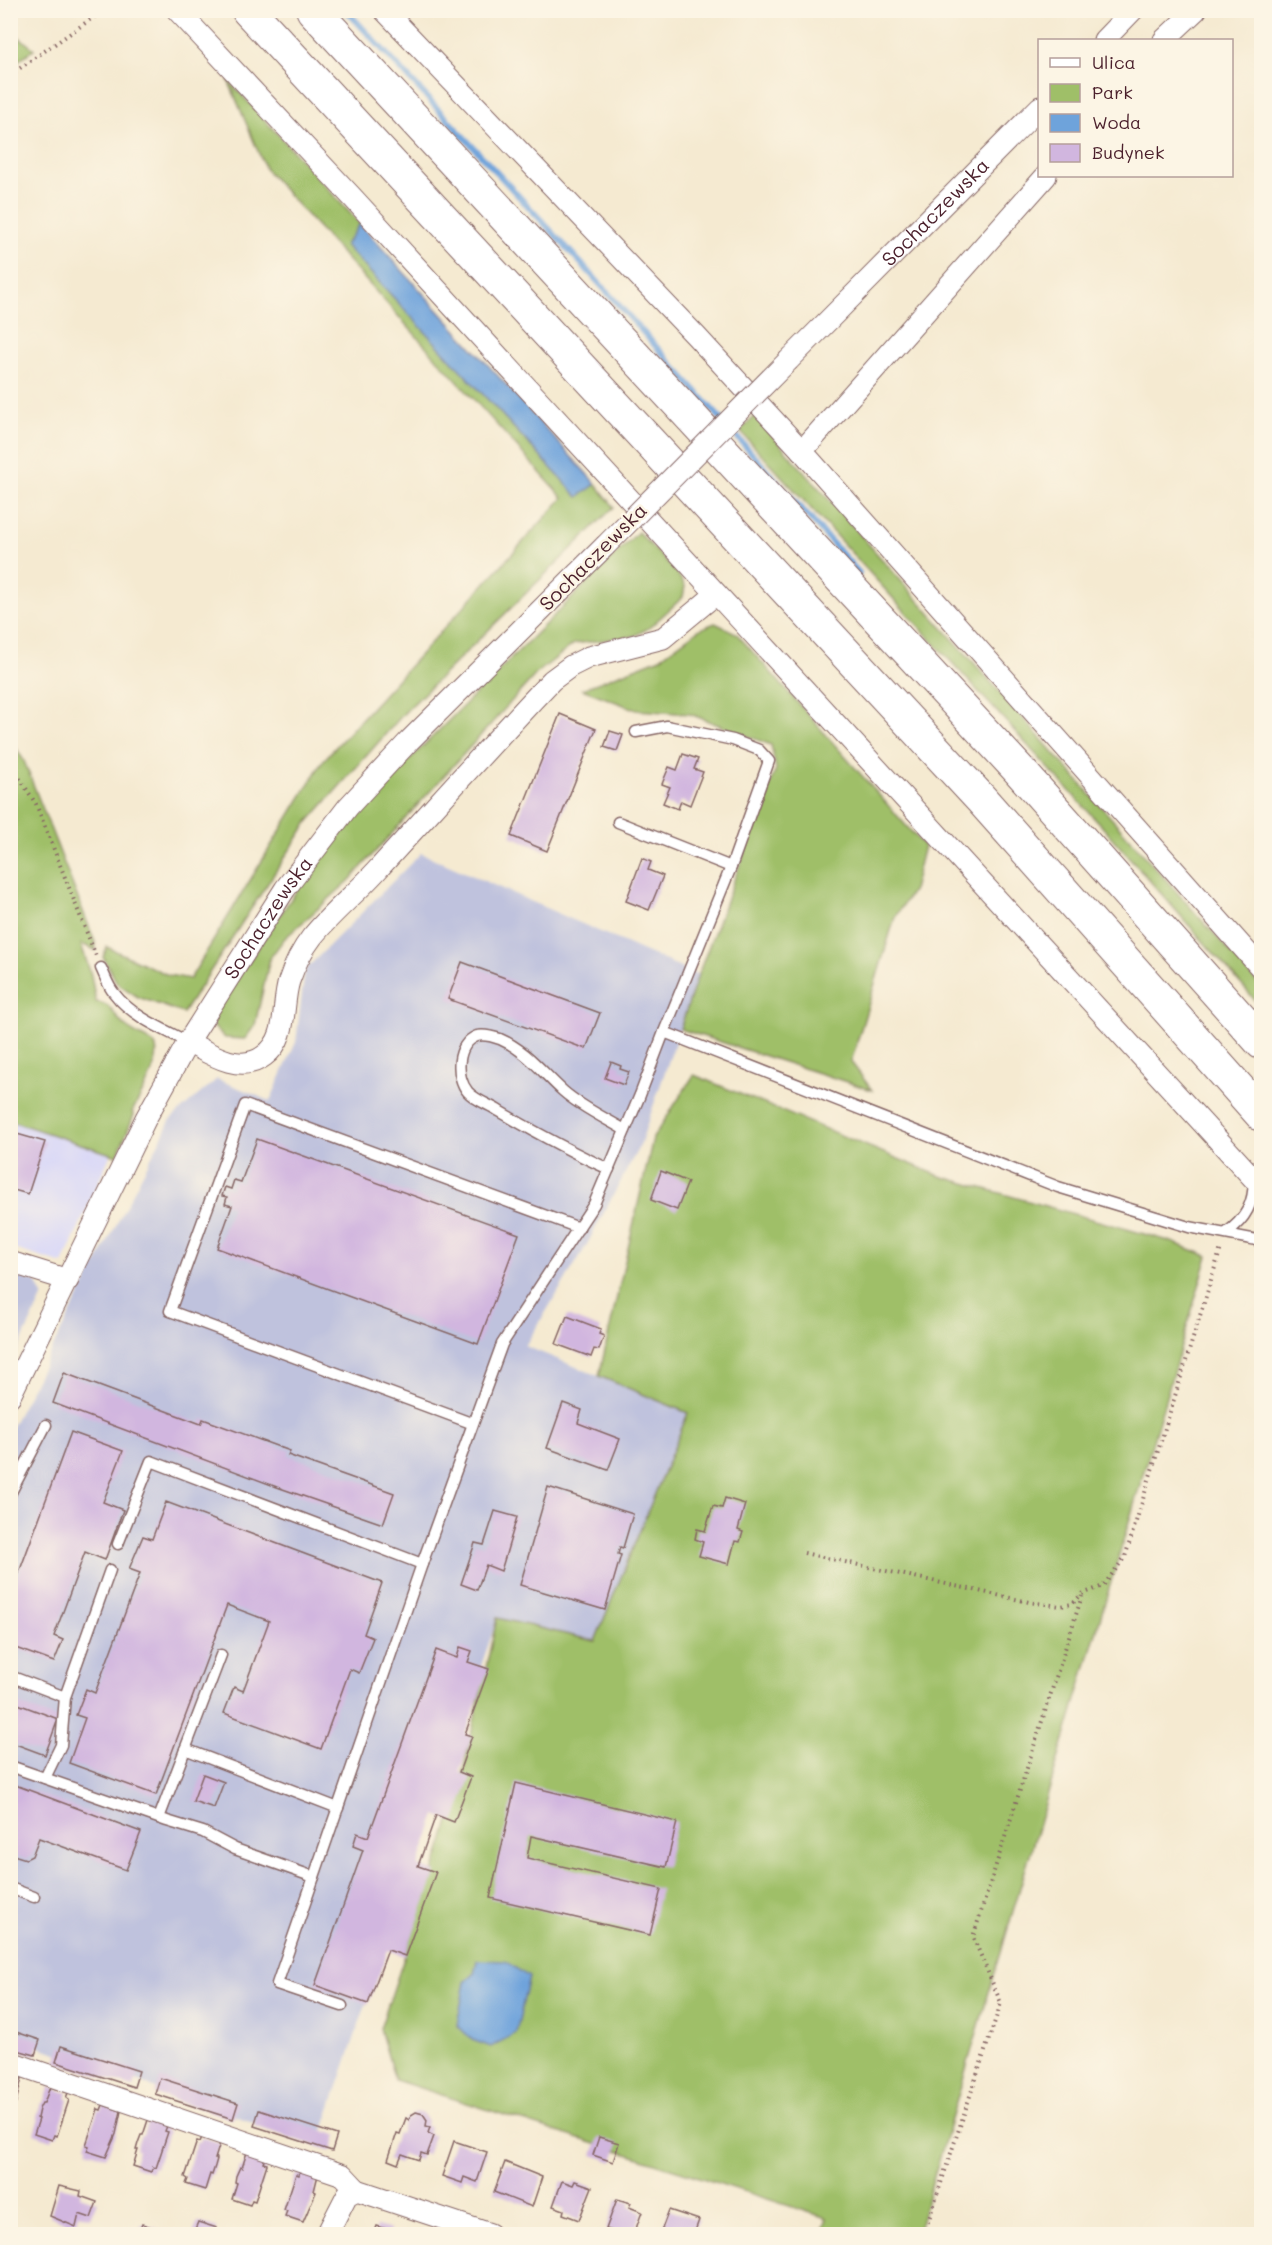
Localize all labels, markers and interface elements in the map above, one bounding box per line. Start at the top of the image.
legend [1038,39,1233,177]
text: Ulica [1092,50,1136,74]
text: Park [1092,80,1133,104]
text: Woda [1092,110,1141,134]
text: Budynek [1092,140,1165,164]
street label: Sochaczewska [875,152,994,271]
street label: Sochaczewska [533,497,652,616]
street label: Sochaczewska [217,851,317,984]

